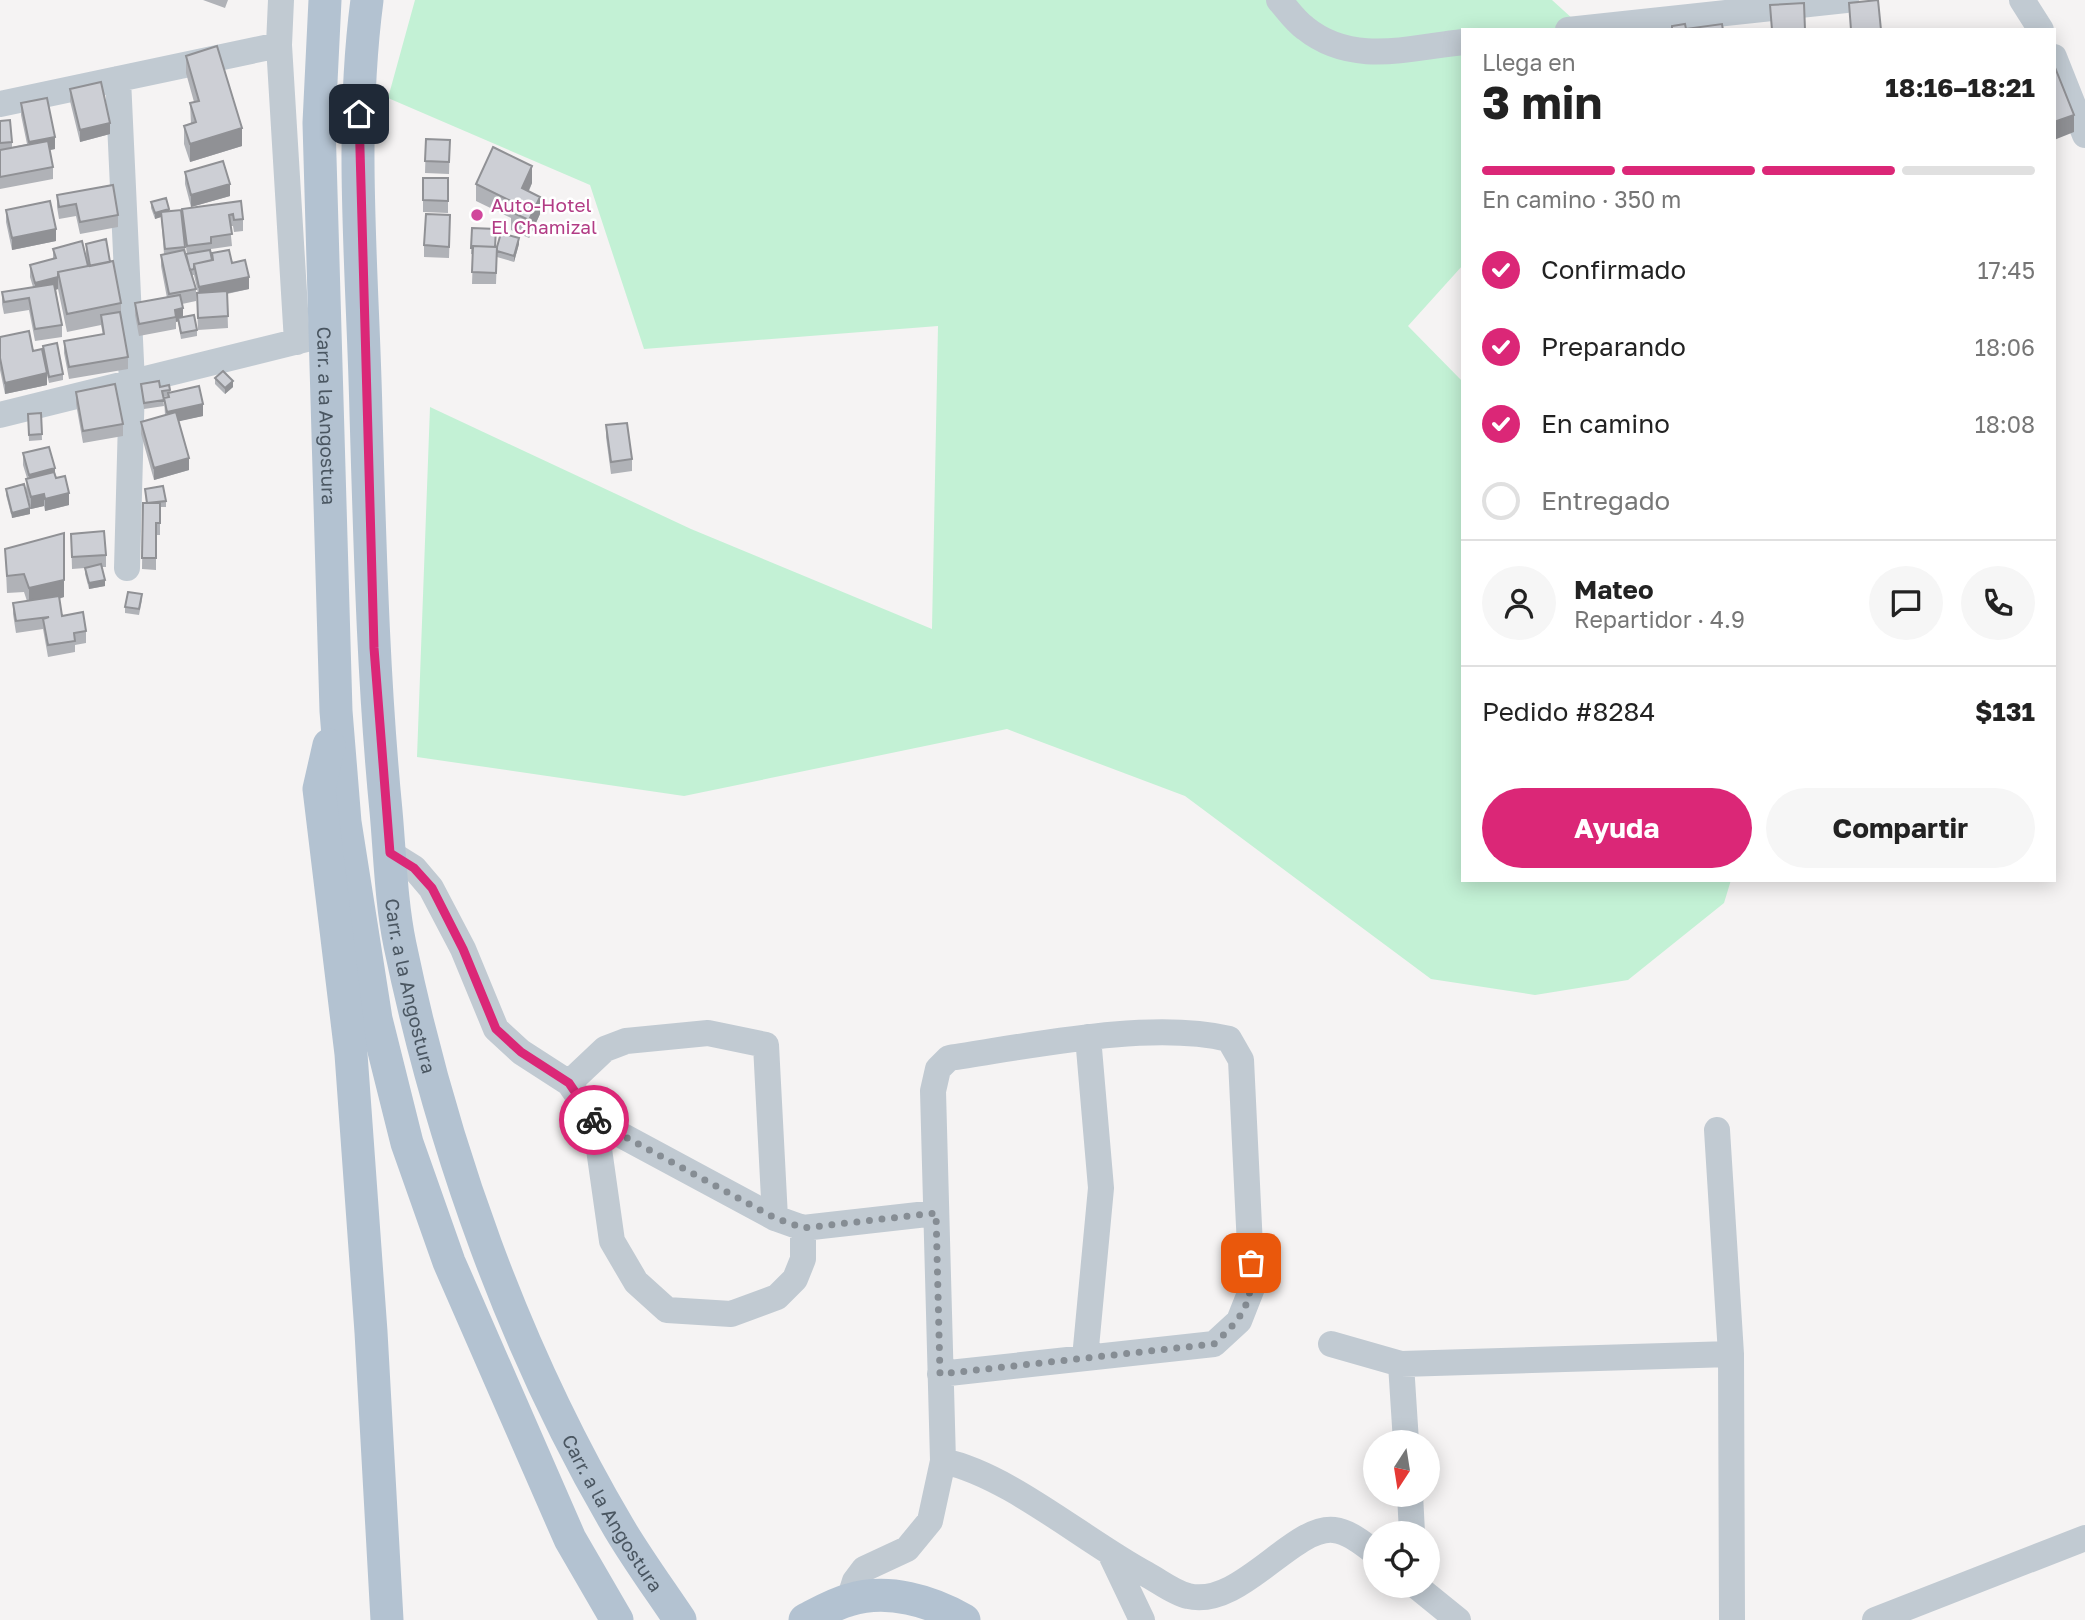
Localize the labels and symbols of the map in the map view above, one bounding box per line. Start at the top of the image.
pin [329,84,389,144]
place label: Auto-Hotel El Chamizal [491,193,597,238]
marker: Auto-Hotel El Chamizal [469,207,485,223]
street label: Carr. a la Angostura [313,326,342,505]
street label: Carr. a la Angostura [382,897,442,1076]
courier [559,1085,629,1155]
pin [1221,1233,1281,1293]
street label: Carr. a la Angostura [558,1430,668,1596]
north arrow [1363,1430,1440,1507]

